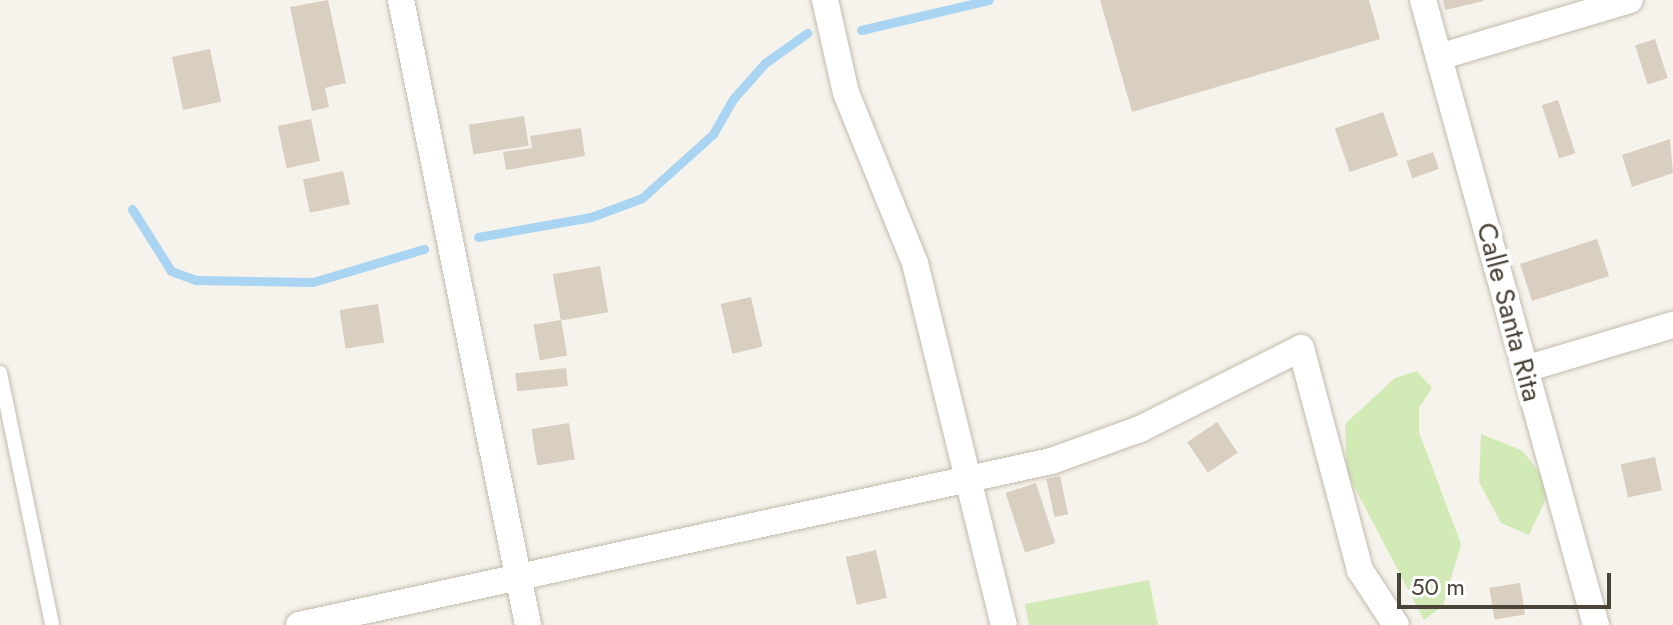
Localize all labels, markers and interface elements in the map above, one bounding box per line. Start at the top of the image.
street label: Calle Santa Rita [1469,219,1549,405]
scale bar [1401,557,1615,607]
text: 50 m [1411,569,1465,604]

